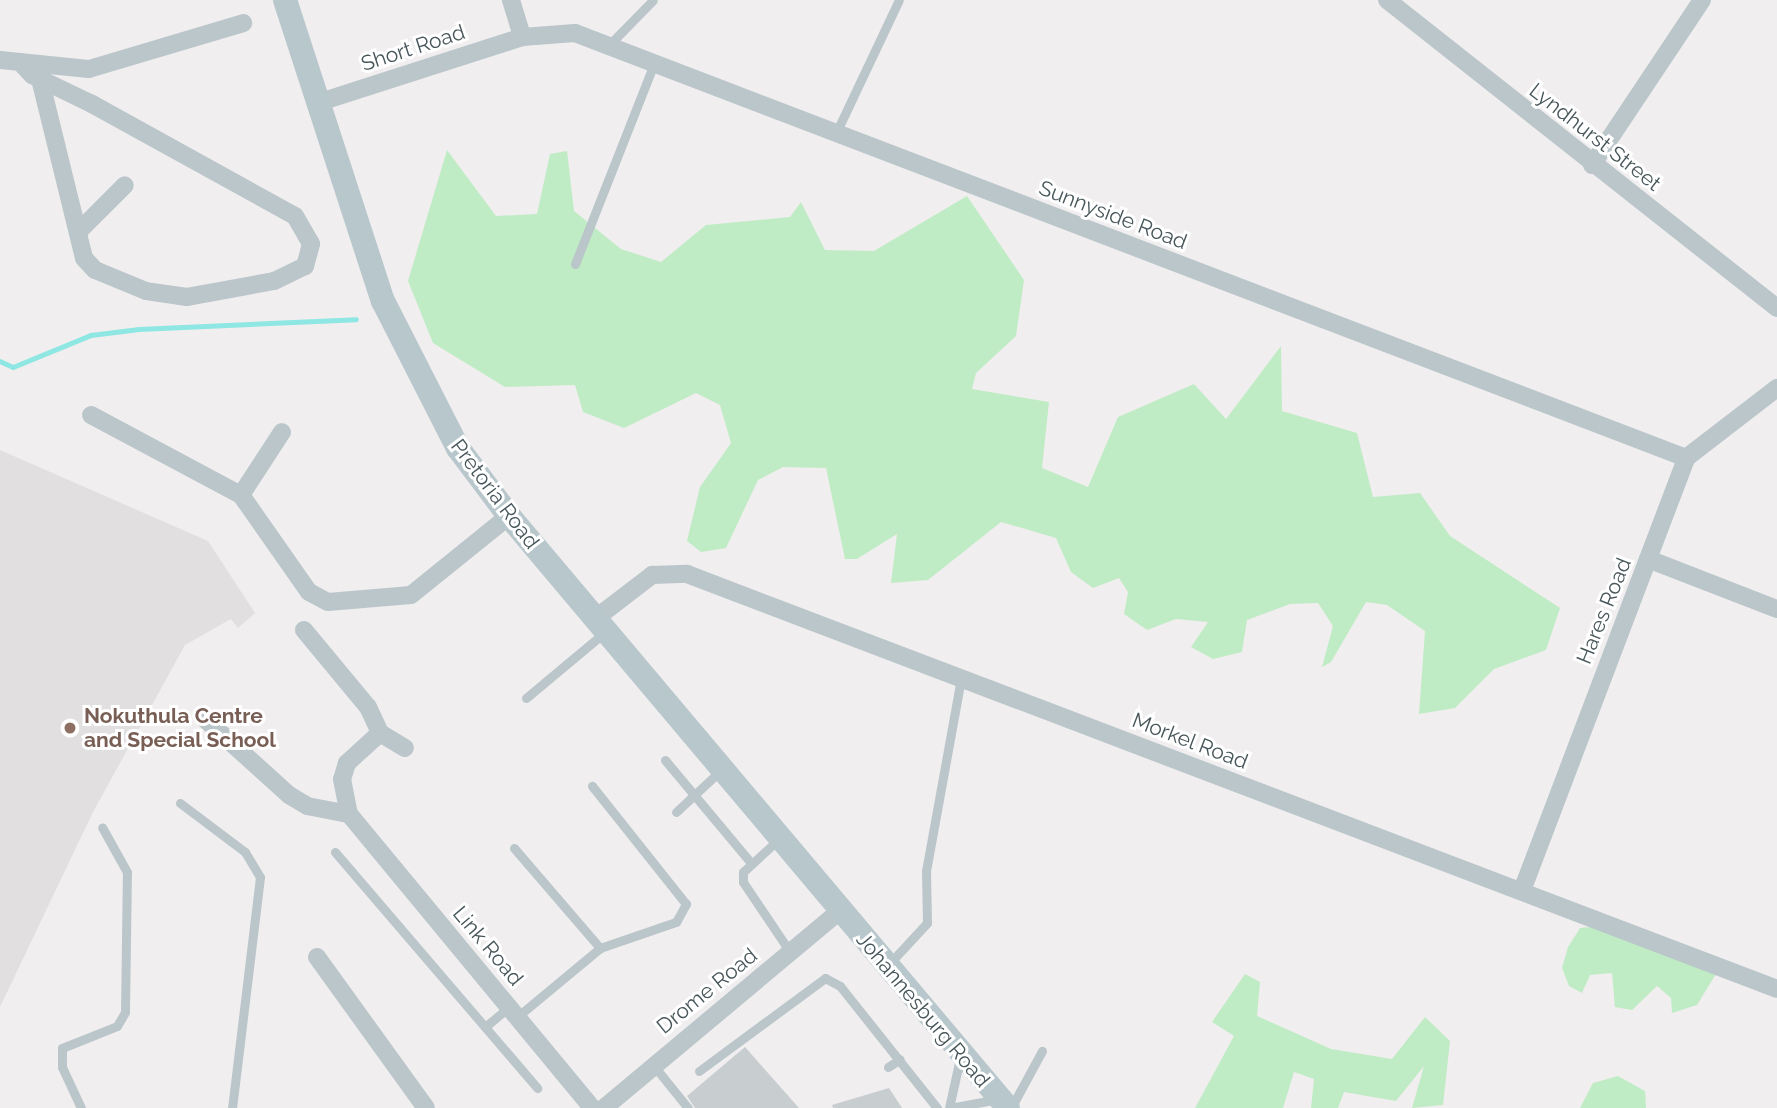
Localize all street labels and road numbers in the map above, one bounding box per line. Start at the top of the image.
street label: Short Road [358,19,468,77]
street label: Lyndhurst Street [1524,78,1666,196]
street label: Sunnyside Road [1035,175,1191,255]
street label: Pretoria Road [446,434,544,554]
street label: Hares Road [1571,554,1637,668]
street label: Morkel Road [1128,707,1252,775]
street label: Link Road [448,901,528,991]
street label: Johannesburg Road [851,927,995,1093]
street label: Drome Road [652,943,762,1039]

